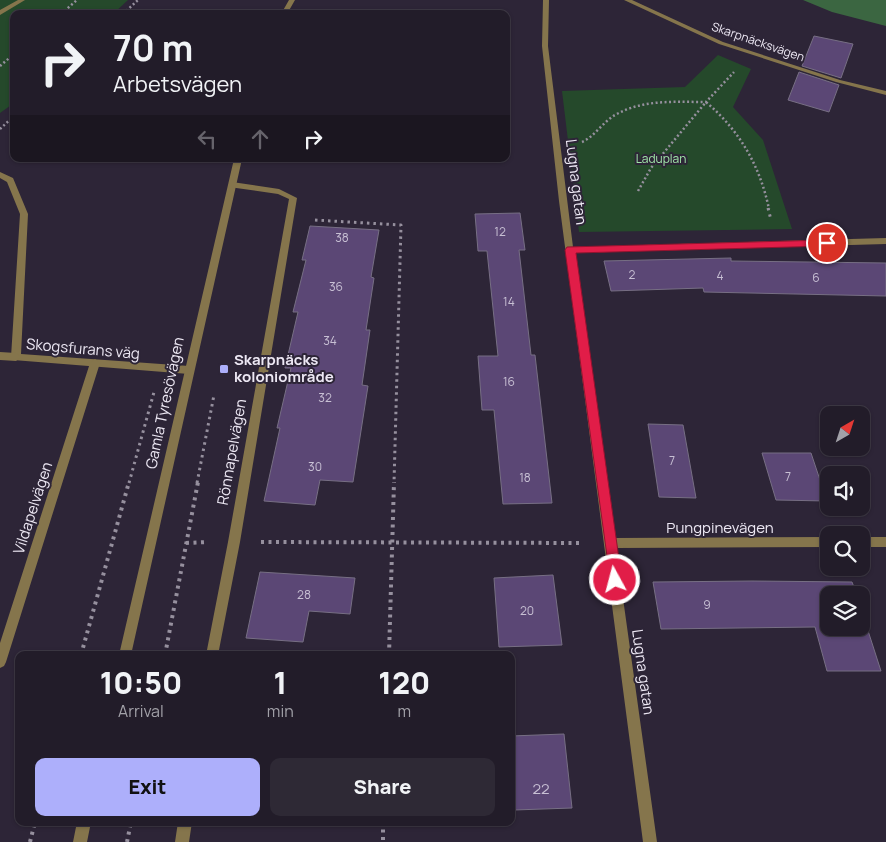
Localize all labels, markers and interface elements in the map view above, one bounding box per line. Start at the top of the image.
street label: Skarpnäcksvägen [709,18,807,65]
text: 70 m [113,24,193,72]
icon: right [30,30,95,95]
text: Arbetsvägen [113,69,242,99]
icon: left [193,125,221,153]
icon: ahead [246,125,274,153]
icon: right [299,125,327,153]
street label: Lugna gatan [561,138,592,226]
park label: Laduplan [636,150,686,167]
pin [806,222,848,264]
house number: 12 [494,223,506,240]
house number: 38 [335,229,349,246]
icon: arrive [813,229,841,257]
house number: 2 [629,266,636,283]
house number: 4 [716,267,724,284]
house number: 6 [812,269,820,286]
house number: 36 [329,278,343,295]
house number: 14 [503,293,515,310]
house number: 34 [323,332,337,349]
street label: Skogsfurans väg [25,333,141,364]
street label: Gamla Tyresövägen [140,335,189,471]
place label: Skarpnäcks koloniområde [234,349,334,387]
marker: Skarpnäcks koloniområde [218,363,230,375]
house number: 16 [503,373,515,390]
house number: 32 [318,389,332,406]
street label: Rönnapelvägen [212,397,251,507]
north arrow [820,406,870,456]
map controls [820,406,870,636]
house number: 7 [669,452,675,469]
house number: 30 [308,458,322,475]
street label: Vildapelvägen [8,459,57,557]
button: sound [820,466,870,516]
house number: 7 [785,468,791,485]
house number: 18 [519,469,531,486]
street label: Pungpinevägen [666,517,774,538]
button: search [820,526,870,576]
position arrow [588,553,640,605]
house number: 28 [297,586,311,603]
button: layers [820,586,870,636]
house number: 9 [703,596,711,613]
house number: 20 [520,602,534,619]
street label: Lugna gatan [627,628,660,716]
text: 10:50 [100,662,182,703]
text: 1 [273,662,287,703]
text: 120 [378,662,430,703]
text: Arrival [118,700,164,722]
text: min [267,700,294,722]
text: m [398,700,411,722]
button: Exit [35,758,260,816]
button: Share [270,758,495,816]
house number: 22 [532,778,550,799]

